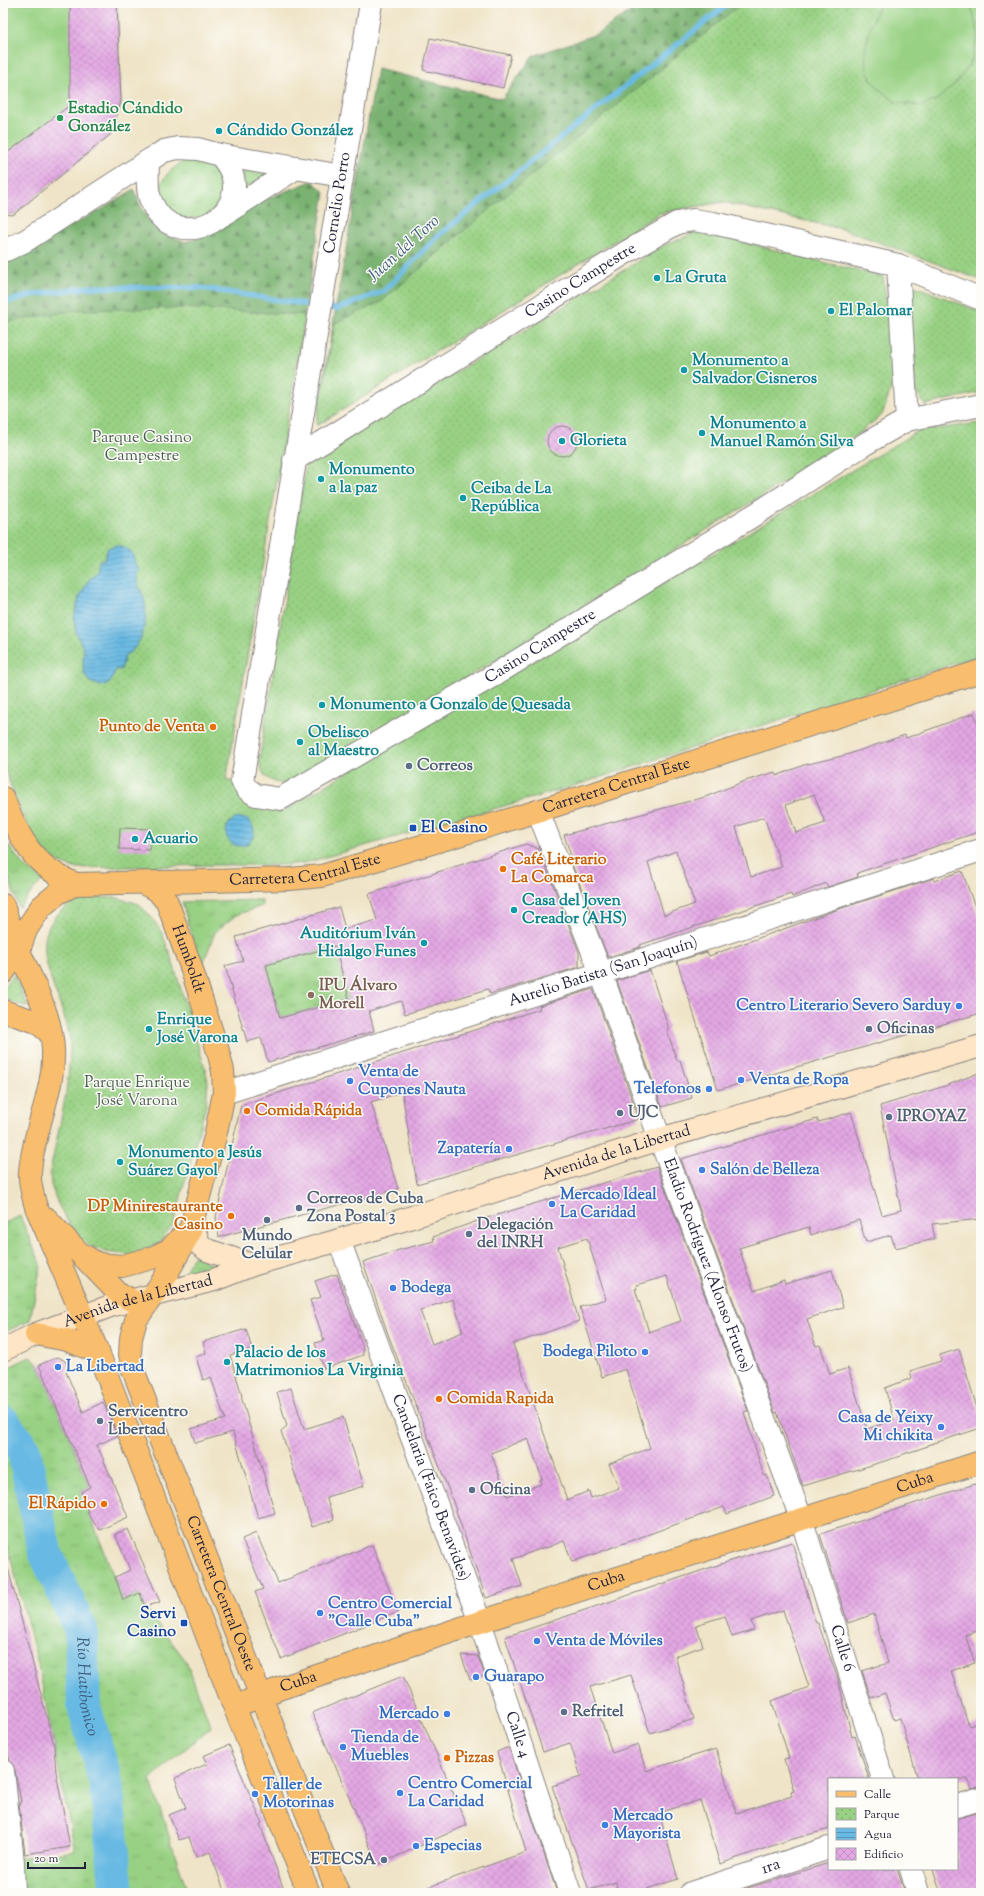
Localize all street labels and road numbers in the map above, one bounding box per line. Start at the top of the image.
street label: Cornelio Porro [319,150,357,256]
street label: Casino Campestre [521,237,640,324]
street label: Casino Campestre [480,603,601,690]
street label: Carretera Central Este [540,752,693,820]
street label: Carretera Central Este [229,847,384,892]
street label: Humboldt [165,922,210,997]
street label: Aurelio Batista (San Joaquín) [506,931,701,1013]
street label: Avenida de la Libertad [539,1119,693,1187]
street label: Eladio Rodríguez (Alonso Frutos) [657,1155,758,1376]
street label: Avenida de la Libertad [60,1269,215,1334]
street label: Candelaria (Faico Benavides) [385,1391,475,1584]
street label: Cuba [893,1466,937,1500]
street label: Carretera Central Oeste [180,1512,262,1675]
street label: Cuba [585,1565,628,1598]
street label: Calle 6 [824,1622,860,1675]
street label: Cuba [277,1665,321,1699]
street label: Calle 4 [499,1708,536,1761]
street label: 1ra [758,1853,784,1881]

